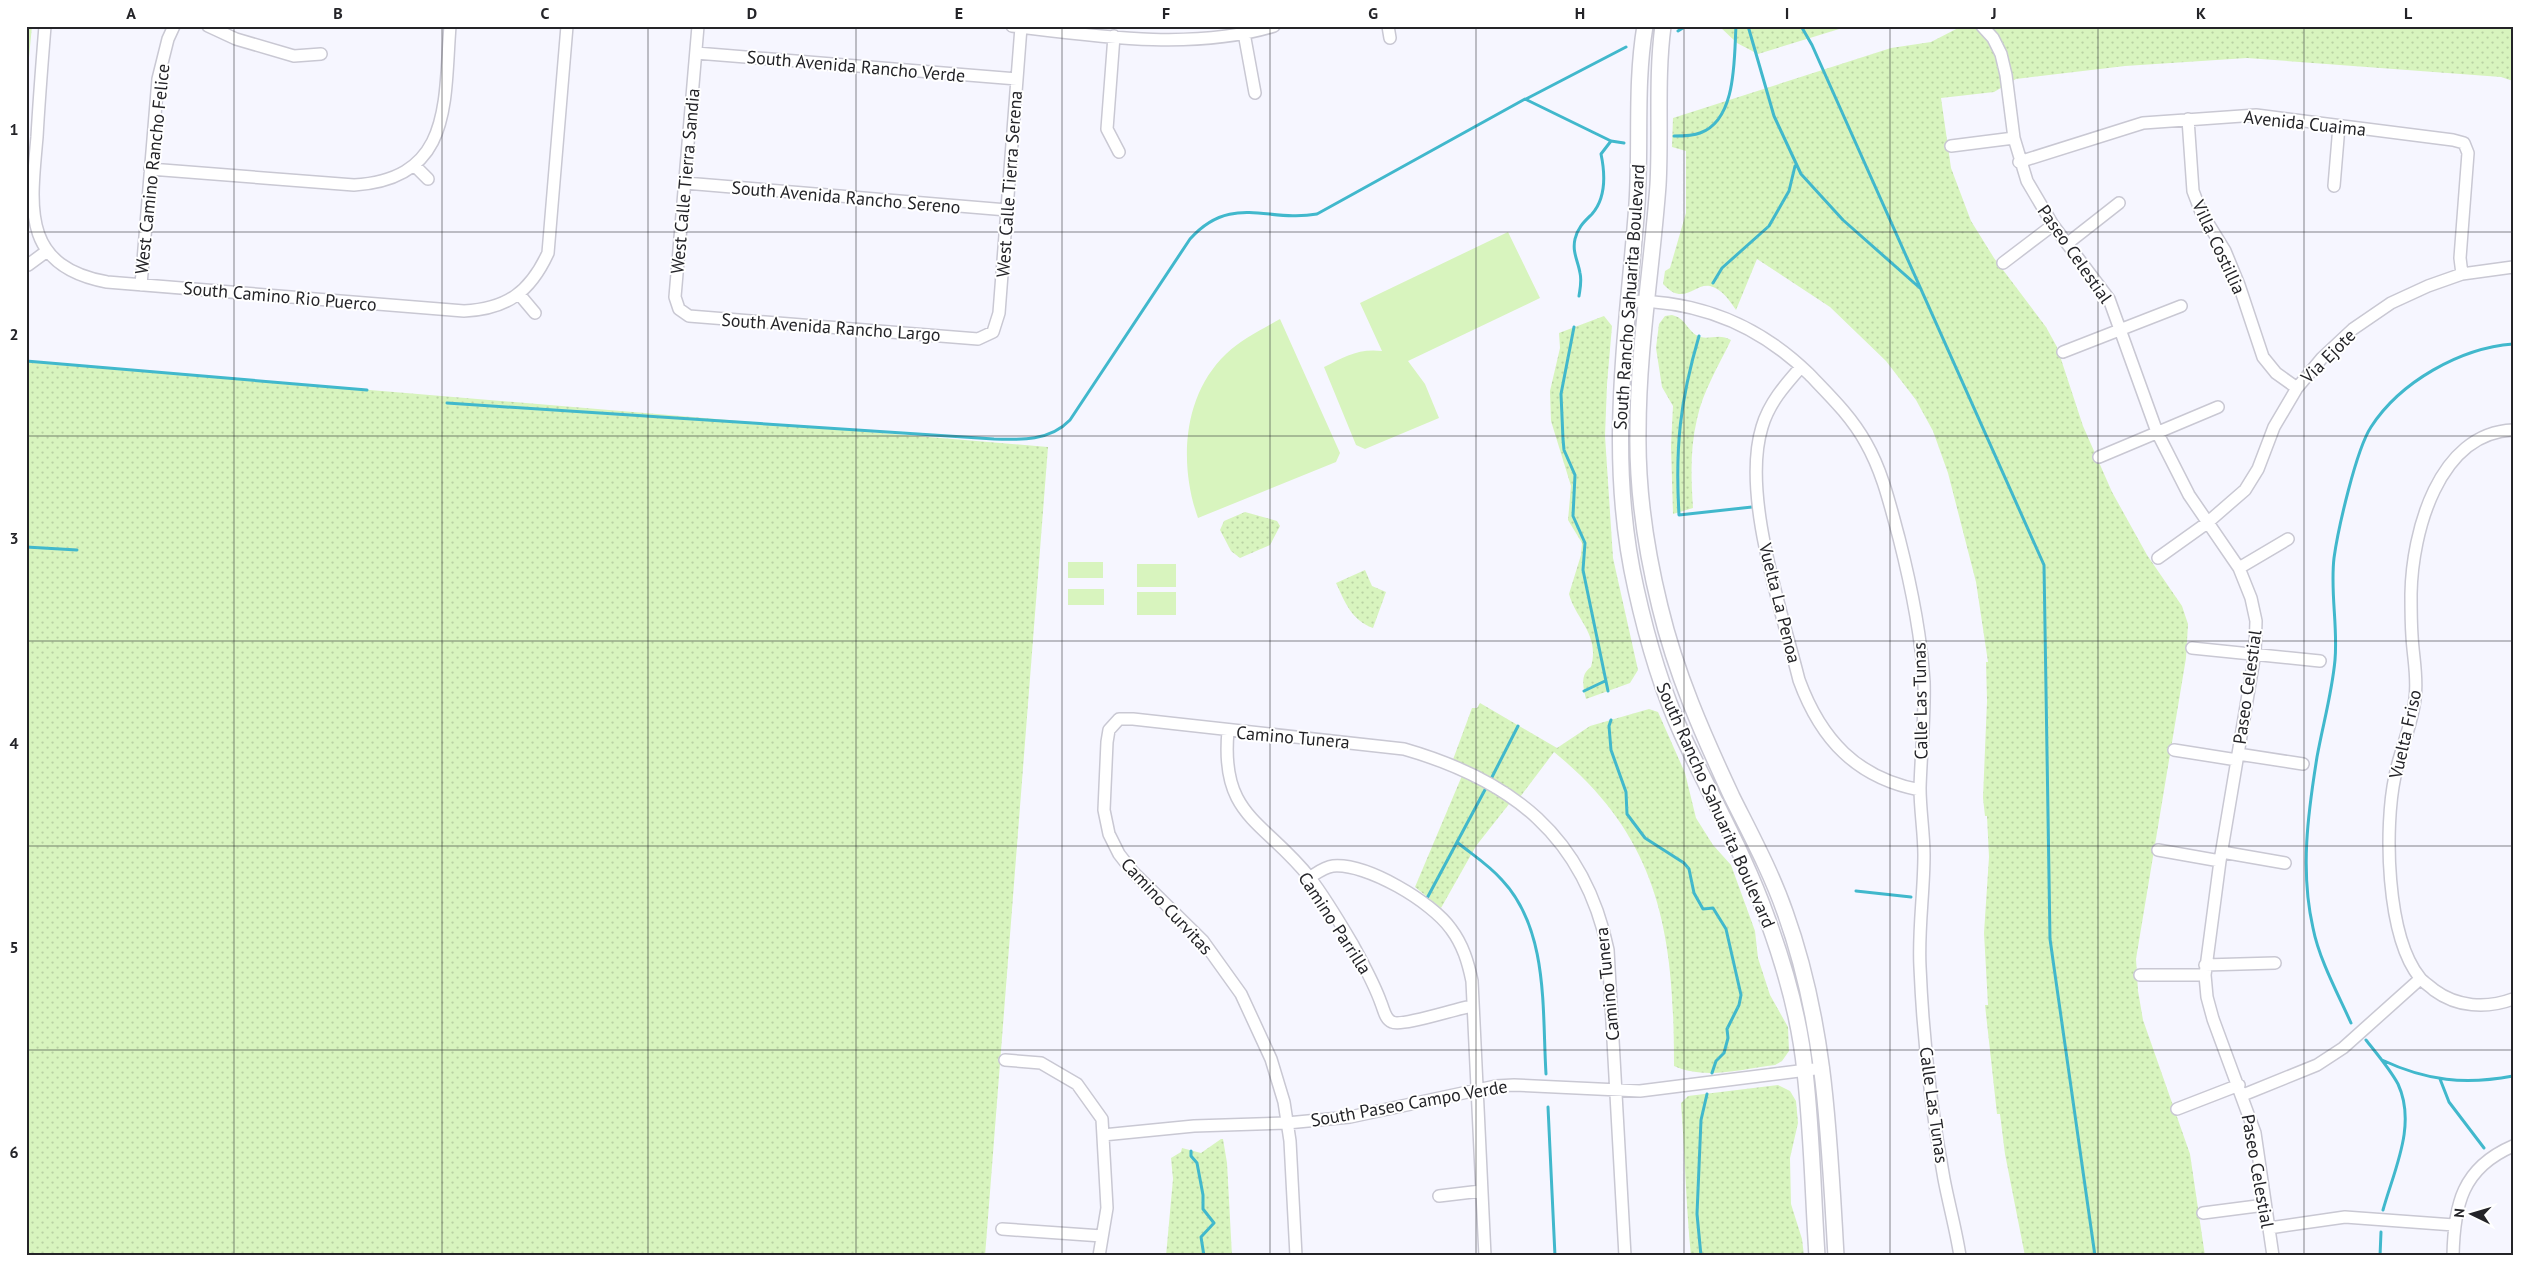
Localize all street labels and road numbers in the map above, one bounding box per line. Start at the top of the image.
street label: South Avenida Rancho Verde [746,45,966,87]
street label: West Camino Rancho Felice [130,63,174,275]
street label: West Calle Tierra Sandia [665,87,705,275]
street label: West Calle Tierra Serena [991,90,1027,278]
street label: Avenida Cuaima [2243,105,2367,141]
street label: South Rancho Sahuarita Boulevard [1608,163,1650,431]
street label: South Avenida Rancho Sereno [730,176,962,218]
street label: Villa Costillia [2187,195,2251,298]
street label: Paseo Celestial [2033,200,2118,308]
street label: South Camino Rio Puerco [182,276,378,316]
street label: South Avenida Rancho Largo [721,308,941,346]
street label: Via Ejote [2295,324,2360,389]
street label: Vuelta La Penoa [1754,540,1806,665]
street label: Paseo Celestial [2228,628,2267,746]
street label: Calle Las Tunas [1907,642,1933,760]
street label: South Rancho Sahuarita Boulevard [1651,679,1781,931]
street label: Vuelta Friso [2383,687,2426,782]
street label: Camino Tunera [1235,721,1351,753]
street label: Camino Curvitas [1116,853,1218,959]
street label: Camino Parrilla [1293,867,1377,979]
street label: Camino Tunera [1590,926,1624,1042]
street label: Calle Las Tunas [1914,1045,1954,1165]
street label: South Paseo Campo Verde [1309,1074,1509,1132]
street label: Paseo Celestial [2237,1112,2279,1230]

